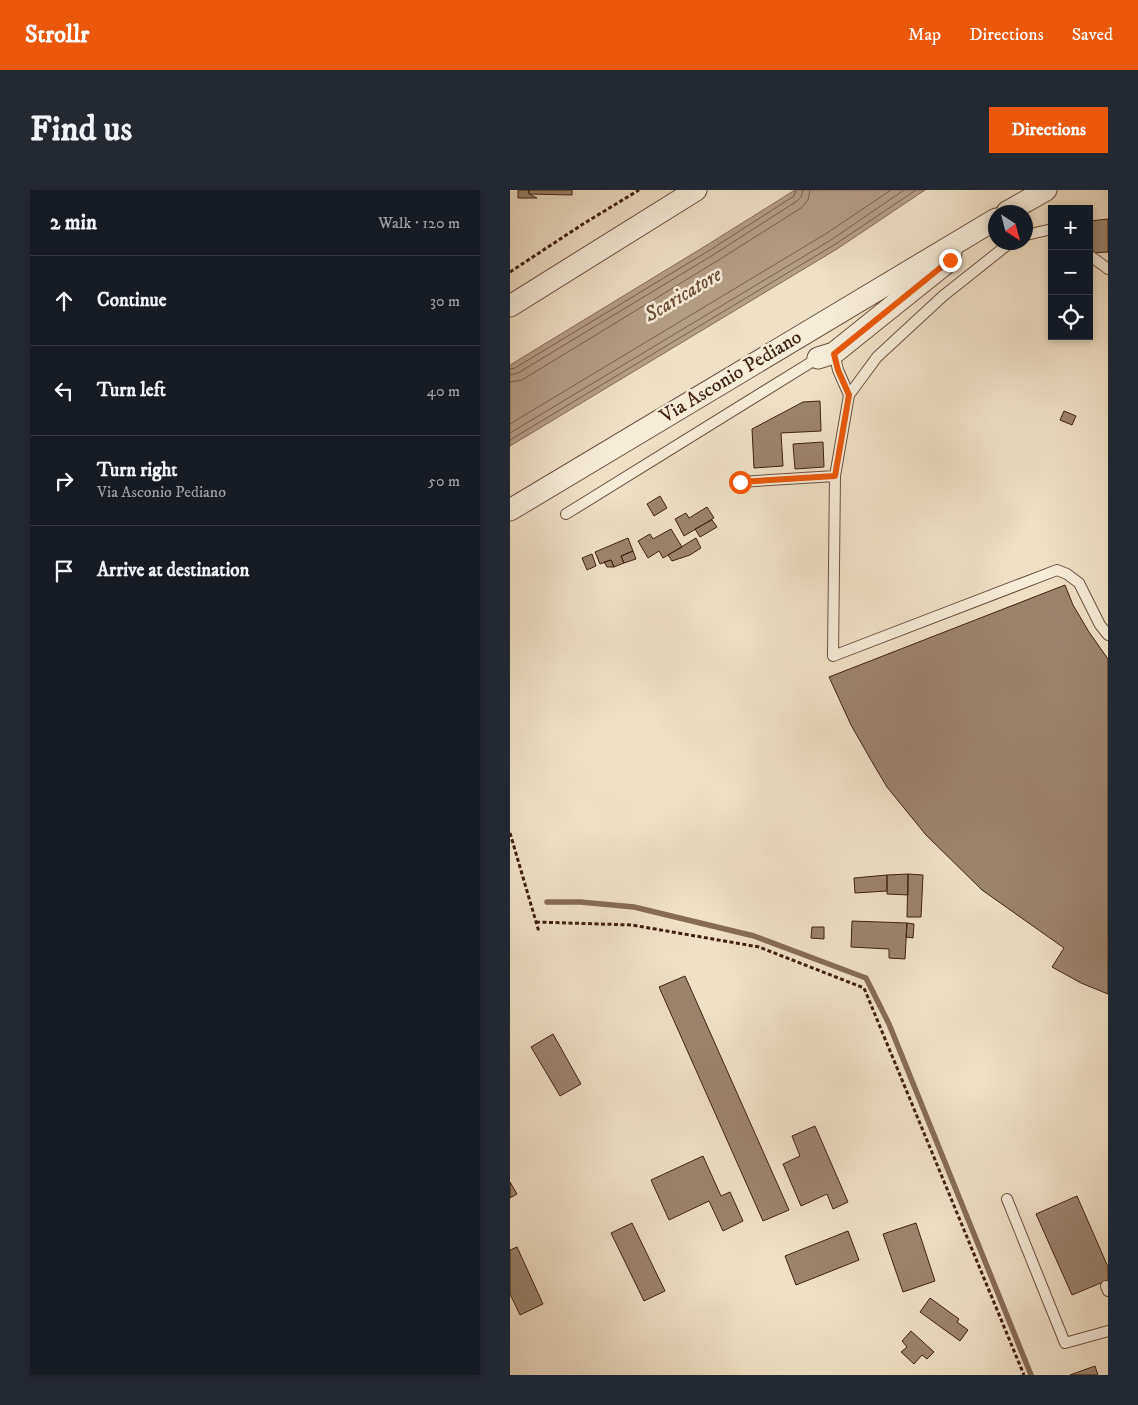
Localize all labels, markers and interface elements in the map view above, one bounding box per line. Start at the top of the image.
text: Strollr [25,20,89,50]
text: Map [908,24,941,46]
text: Directions [969,24,1044,46]
text: Saved [1072,24,1113,46]
button: Directions [989,107,1108,153]
text: Find us [30,108,132,152]
north arrow [988,205,1033,250]
map controls [1048,205,1093,340]
button: + [1048,205,1093,250]
text: 2 min [50,210,97,236]
text: Walk · 120 m [378,213,460,233]
route end [939,249,962,272]
button: − [1048,250,1093,295]
water label: Scaricatore [639,261,727,329]
icon: ahead [50,287,78,315]
text: Continue [97,289,167,312]
text: 30 m [430,291,460,311]
button: locate [1048,295,1093,340]
street label: Via Asconio Pediano [655,325,807,430]
icon: left [50,377,78,405]
text: Turn left [97,379,166,402]
text: 40 m [427,381,460,401]
text: Turn right [97,459,177,482]
icon: right [50,467,78,495]
text: 50 m [428,471,460,491]
route start [729,471,752,494]
text: Via Asconio Pediano [97,482,226,502]
icon: arrive [50,557,78,585]
text: Arrive at destination [97,559,249,582]

